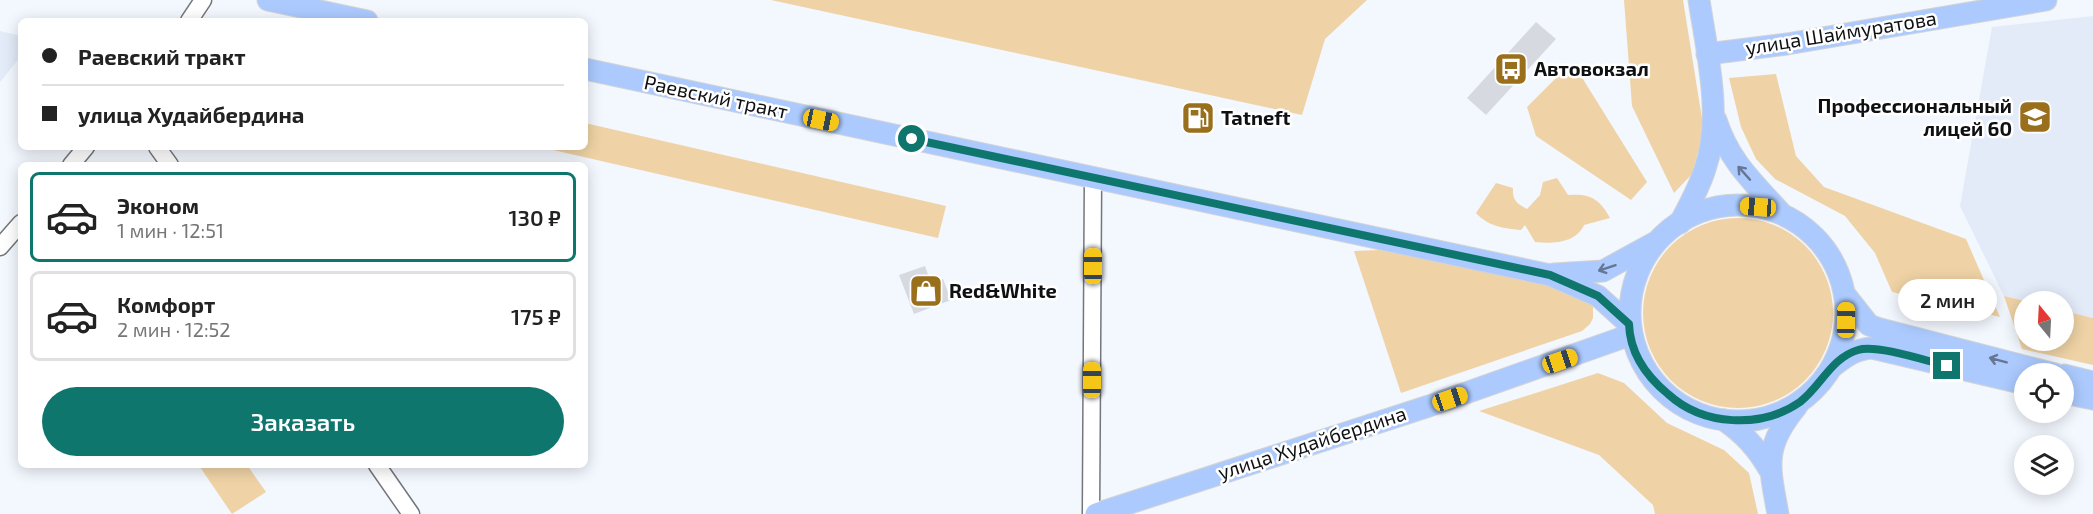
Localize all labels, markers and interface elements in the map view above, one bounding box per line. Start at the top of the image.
street label: улица Шаймуратова [1744,5,1938,60]
text: Раевский тракт [78,43,245,69]
bus stop icon: Автовокзал [1493,51,1529,87]
place label: Автовокзал [1534,56,1649,80]
street label: Раевский тракт [642,69,790,123]
place label: Профессиональный лицей 60 [1818,93,2012,140]
school or university icon: Профессиональный лицей 60 [2017,99,2053,135]
fuel station icon: Tatneft [1180,100,1216,136]
text: улица Худайбердина [78,101,304,127]
place label: Tatneft [1221,105,1290,129]
car [802,107,840,133]
route start [898,125,925,152]
one-way arrow [1737,165,1751,180]
icon: car [45,190,99,244]
text: Эконом [117,192,199,218]
car [1739,197,1777,217]
text: 130 ₽ [508,204,561,230]
text: 1 мин · 12:51 [117,218,224,242]
car [1084,248,1102,284]
one-way arrow [1598,263,1617,274]
shop icon: Red&White [908,273,944,309]
place label: Red&White [949,278,1057,302]
callout: 2 мин [1898,279,1996,321]
text: 2 мин [1920,288,1975,312]
icon: car [45,289,99,343]
text: Комфорт [117,291,215,317]
north arrow [2014,291,2074,351]
map controls [2014,291,2074,495]
car [1837,302,1855,338]
text: 175 ₽ [511,303,561,329]
text: 2 мин · 12:52 [117,317,231,341]
car [1540,347,1580,375]
route end [1933,352,1960,379]
one-way arrow [1989,354,2008,365]
car [1083,362,1101,398]
button: locate [2014,363,2074,423]
car [1430,385,1470,413]
button: Заказать [42,387,564,456]
street label: улица Худайбердина [1214,400,1409,485]
button: layers [2014,435,2074,495]

